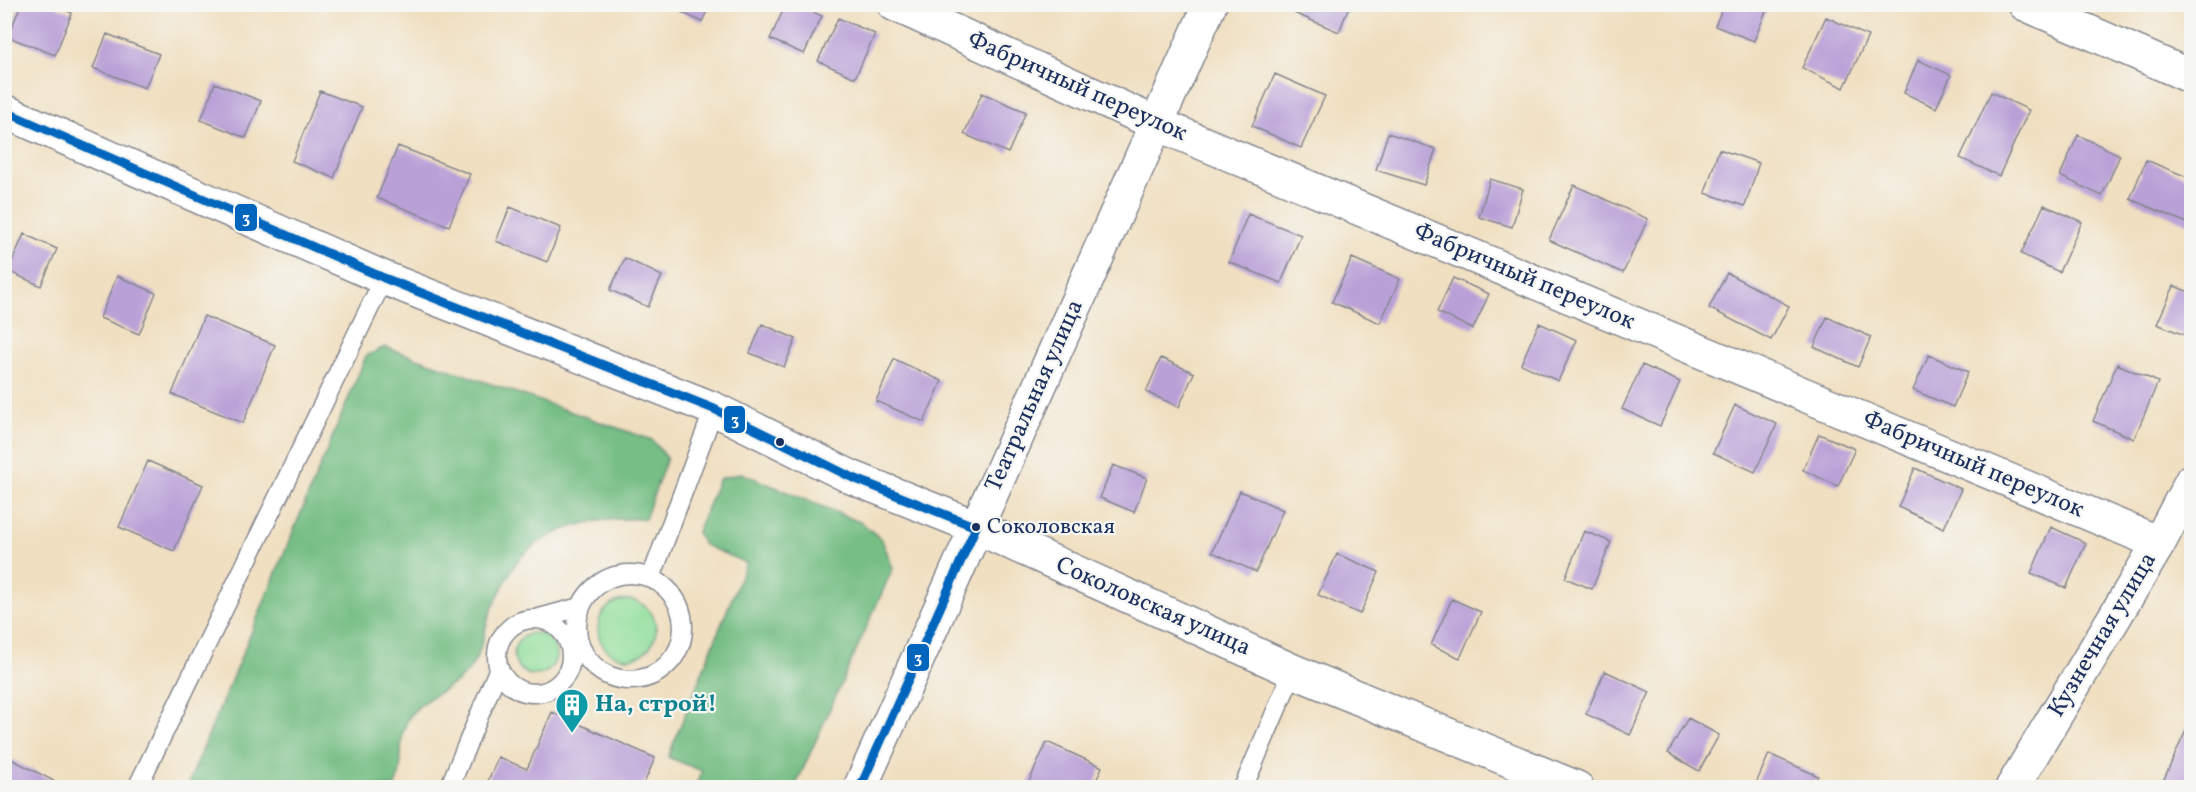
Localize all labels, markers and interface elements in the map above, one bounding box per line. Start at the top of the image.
street label: Фабричный переулок [962,23,1193,151]
line badge: 3 [234,203,258,232]
text: 3 [242,208,250,230]
street label: Фабричный переулок [1408,215,1640,339]
street label: Театральная улица [977,295,1093,497]
street label: Фабричный переулок [1857,403,2089,527]
line badge: 3 [723,405,746,434]
text: 3 [731,410,739,432]
unlabelled marker [774,436,786,448]
place label: Соколовская [987,512,1115,543]
marker: Соколовская [970,521,982,533]
street label: Кузнечная улица [2040,546,2166,724]
street label: Соколовская улица [1050,549,1256,665]
line badge: 3 [906,643,930,672]
text: 3 [914,648,922,670]
building icon: На, строй! [554,687,590,734]
place label: На, строй! [595,688,717,722]

